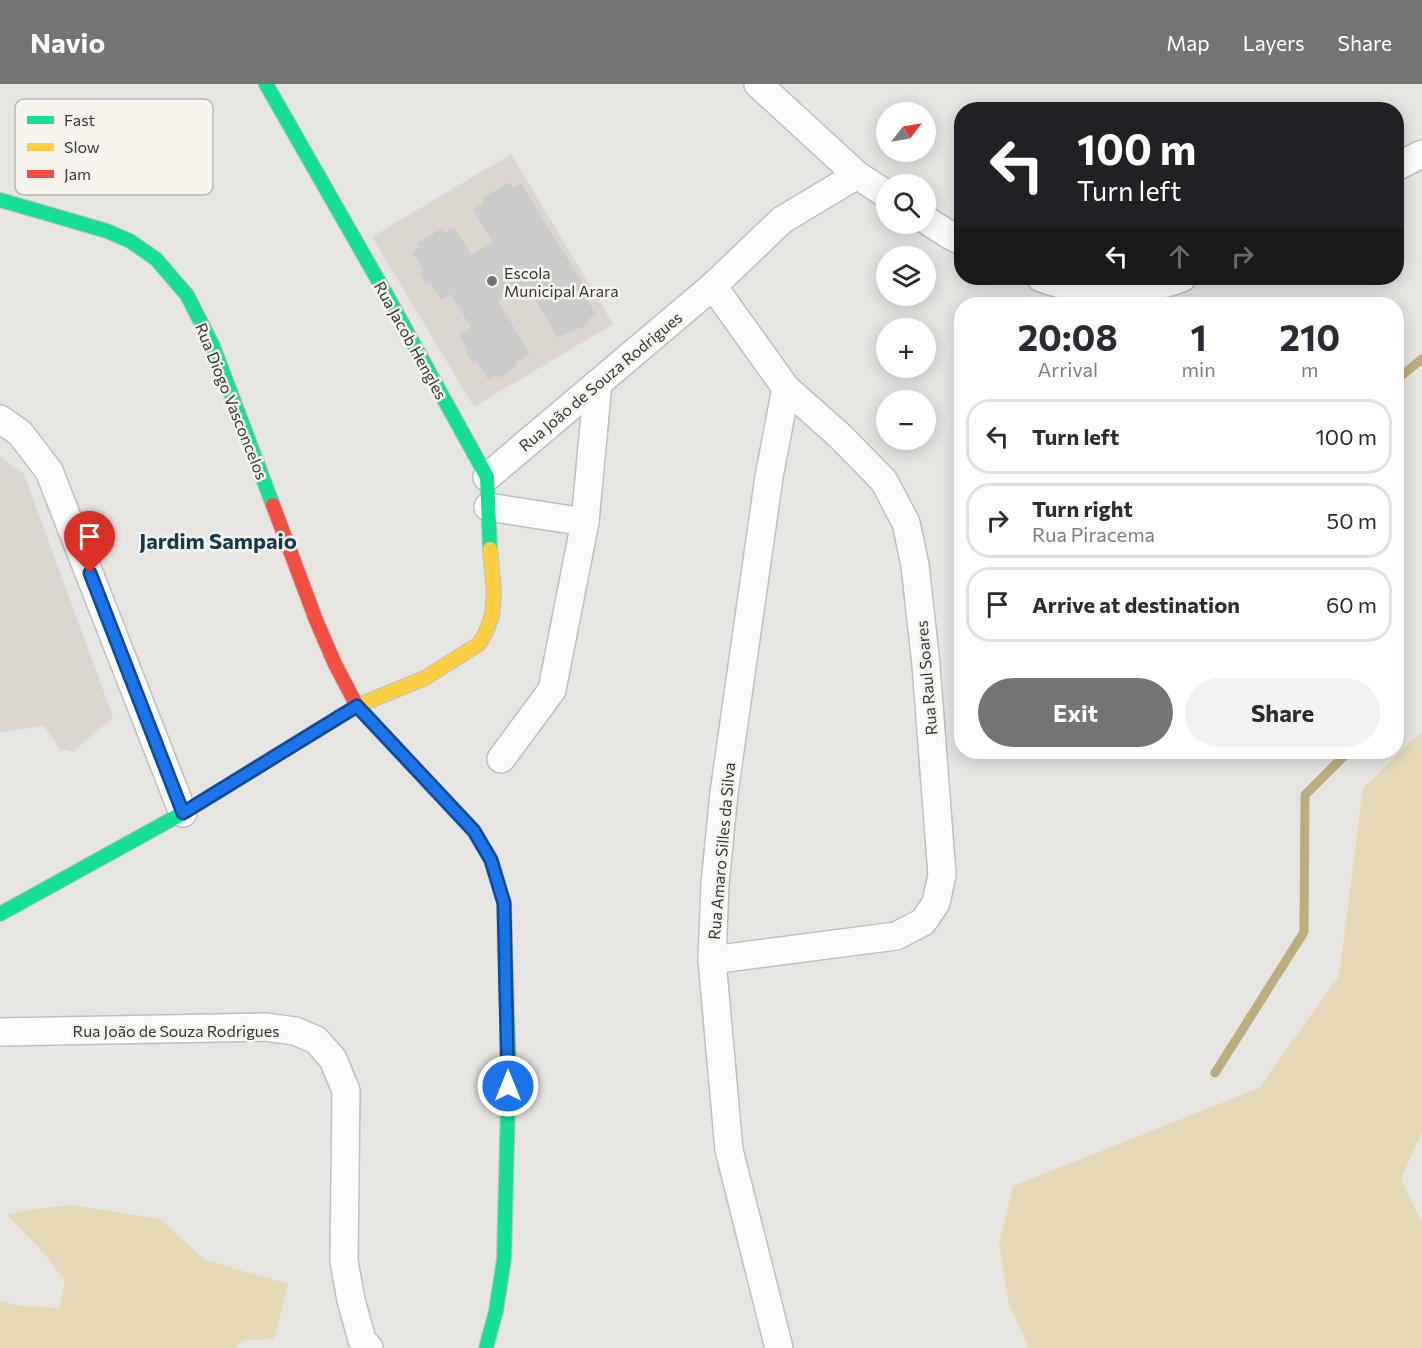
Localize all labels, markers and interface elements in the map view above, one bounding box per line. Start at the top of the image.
text: Navio [30,25,105,59]
text: Map [1166,30,1210,55]
text: Layers [1243,30,1305,55]
text: Share [1338,30,1392,55]
legend [15,99,213,195]
north arrow [876,102,936,162]
map controls [876,102,936,450]
text: Fast [64,110,95,129]
text: 100 m [1077,122,1197,174]
icon: left [978,126,1056,204]
text: Slow [64,137,100,156]
text: Jam [64,164,91,183]
button: search [876,174,936,234]
text: Turn left [1077,174,1181,207]
icon: left [1100,240,1133,273]
icon: ahead [1163,240,1196,273]
icon: right [1226,240,1259,273]
button: layers [876,246,936,306]
place label: Escola Municipal Arara [504,263,619,300]
marker: Escola Municipal Arara [485,274,499,288]
street label: Rua Jacob Hengles [371,278,451,402]
street label: Rua João de Souza Rodrigues [515,307,685,455]
text: 20:08 [1018,314,1118,358]
text: 1 [1190,314,1207,358]
text: 210 [1279,314,1340,358]
button: + [876,318,936,378]
street label: Rua Diogo Vasconcelos [192,320,272,482]
text: Arrival [1038,357,1098,381]
text: min [1182,357,1216,381]
text: m [1301,357,1319,381]
button: − [876,390,936,450]
icon: left [981,420,1014,453]
text: Turn left [1032,423,1119,450]
text: 100 m [1315,423,1377,450]
text: Turn right [1032,495,1133,522]
icon: right [981,504,1014,537]
text: 50 m [1327,507,1377,534]
pin [64,511,115,573]
icon: arrive [73,520,106,553]
text: Rua Piracema [1032,522,1155,546]
district label: Jardim Sampaio [139,527,297,554]
icon: arrive [981,588,1014,621]
text: Arrive at destination [1032,591,1240,618]
text: 60 m [1326,591,1377,618]
street label: Rua Raul Soares [912,620,940,736]
button: Exit [978,678,1173,747]
button: Share [1185,678,1380,747]
street label: Rua Amaro Silles da Silva [704,761,738,941]
street label: Rua João de Souza Rodrigues [73,1021,279,1040]
position arrow [476,1054,540,1118]

